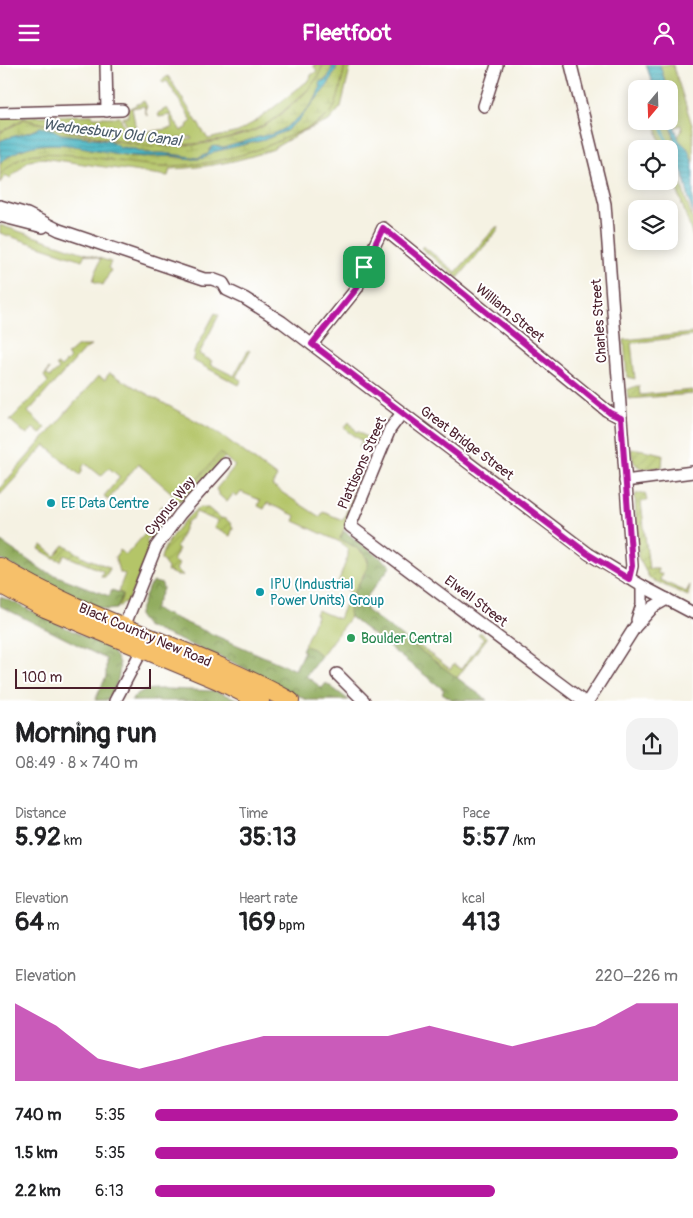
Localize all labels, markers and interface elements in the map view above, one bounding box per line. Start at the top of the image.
icon: menu [15,19,43,47]
text: Fleetfoot [302,19,391,47]
icon: person [650,19,678,47]
north arrow [628,80,678,130]
map controls [628,80,678,250]
water label: Wednesbury Old Canal [42,115,183,151]
button: locate [628,140,678,190]
button: layers [628,200,678,250]
pin [343,246,385,288]
icon: arrive [350,253,378,281]
street label: Charles Street [588,278,610,364]
street label: William Street [472,280,548,346]
street label: Great Bridge Street [417,402,517,484]
street label: Plattisons Street [334,414,390,512]
street label: Cygnus Way [141,473,199,539]
place label: EE Data Centre [61,495,149,512]
marker: EE Data Centre [45,497,57,509]
street label: Elwell Street [441,572,511,630]
place label: IPU (Industrial Power Units) Group [270,576,384,609]
marker: IPU (Industrial Power Units) Group [254,586,266,598]
street label: Black Country New Road [76,599,214,671]
place label: Boulder Central [361,630,452,647]
marker: Boulder Central [345,632,357,644]
scale bar [15,665,151,689]
text: 100 m [22,669,62,686]
text: Morning run [15,716,157,751]
button: share [626,718,678,770]
text: 08:49 · 8 × 740 m [15,753,138,773]
text: Distance [15,805,66,822]
text: Time [239,805,268,822]
text: Pace [462,805,490,822]
text: 5.92 [15,822,61,853]
text: 35:13 [239,822,297,853]
text: 5:57 [462,822,509,853]
text: km [61,832,82,849]
text: /km [509,832,536,849]
text: Elevation [15,890,68,907]
text: Heart rate [239,890,298,907]
text: kcal [462,890,485,907]
text: 64 [15,907,44,938]
text: 169 [239,907,276,938]
text: 413 [462,907,501,938]
text: m [44,917,60,934]
text: bpm [276,917,305,934]
text: Elevation [15,966,76,986]
text: 220–226 m [595,966,678,986]
text: 740 m [15,1105,61,1125]
text: 5:35 [95,1105,126,1125]
text: 1.5 km [15,1143,58,1163]
text: 5:35 [95,1143,126,1163]
text: 2.2 km [15,1181,61,1201]
text: 6:13 [95,1181,124,1201]

